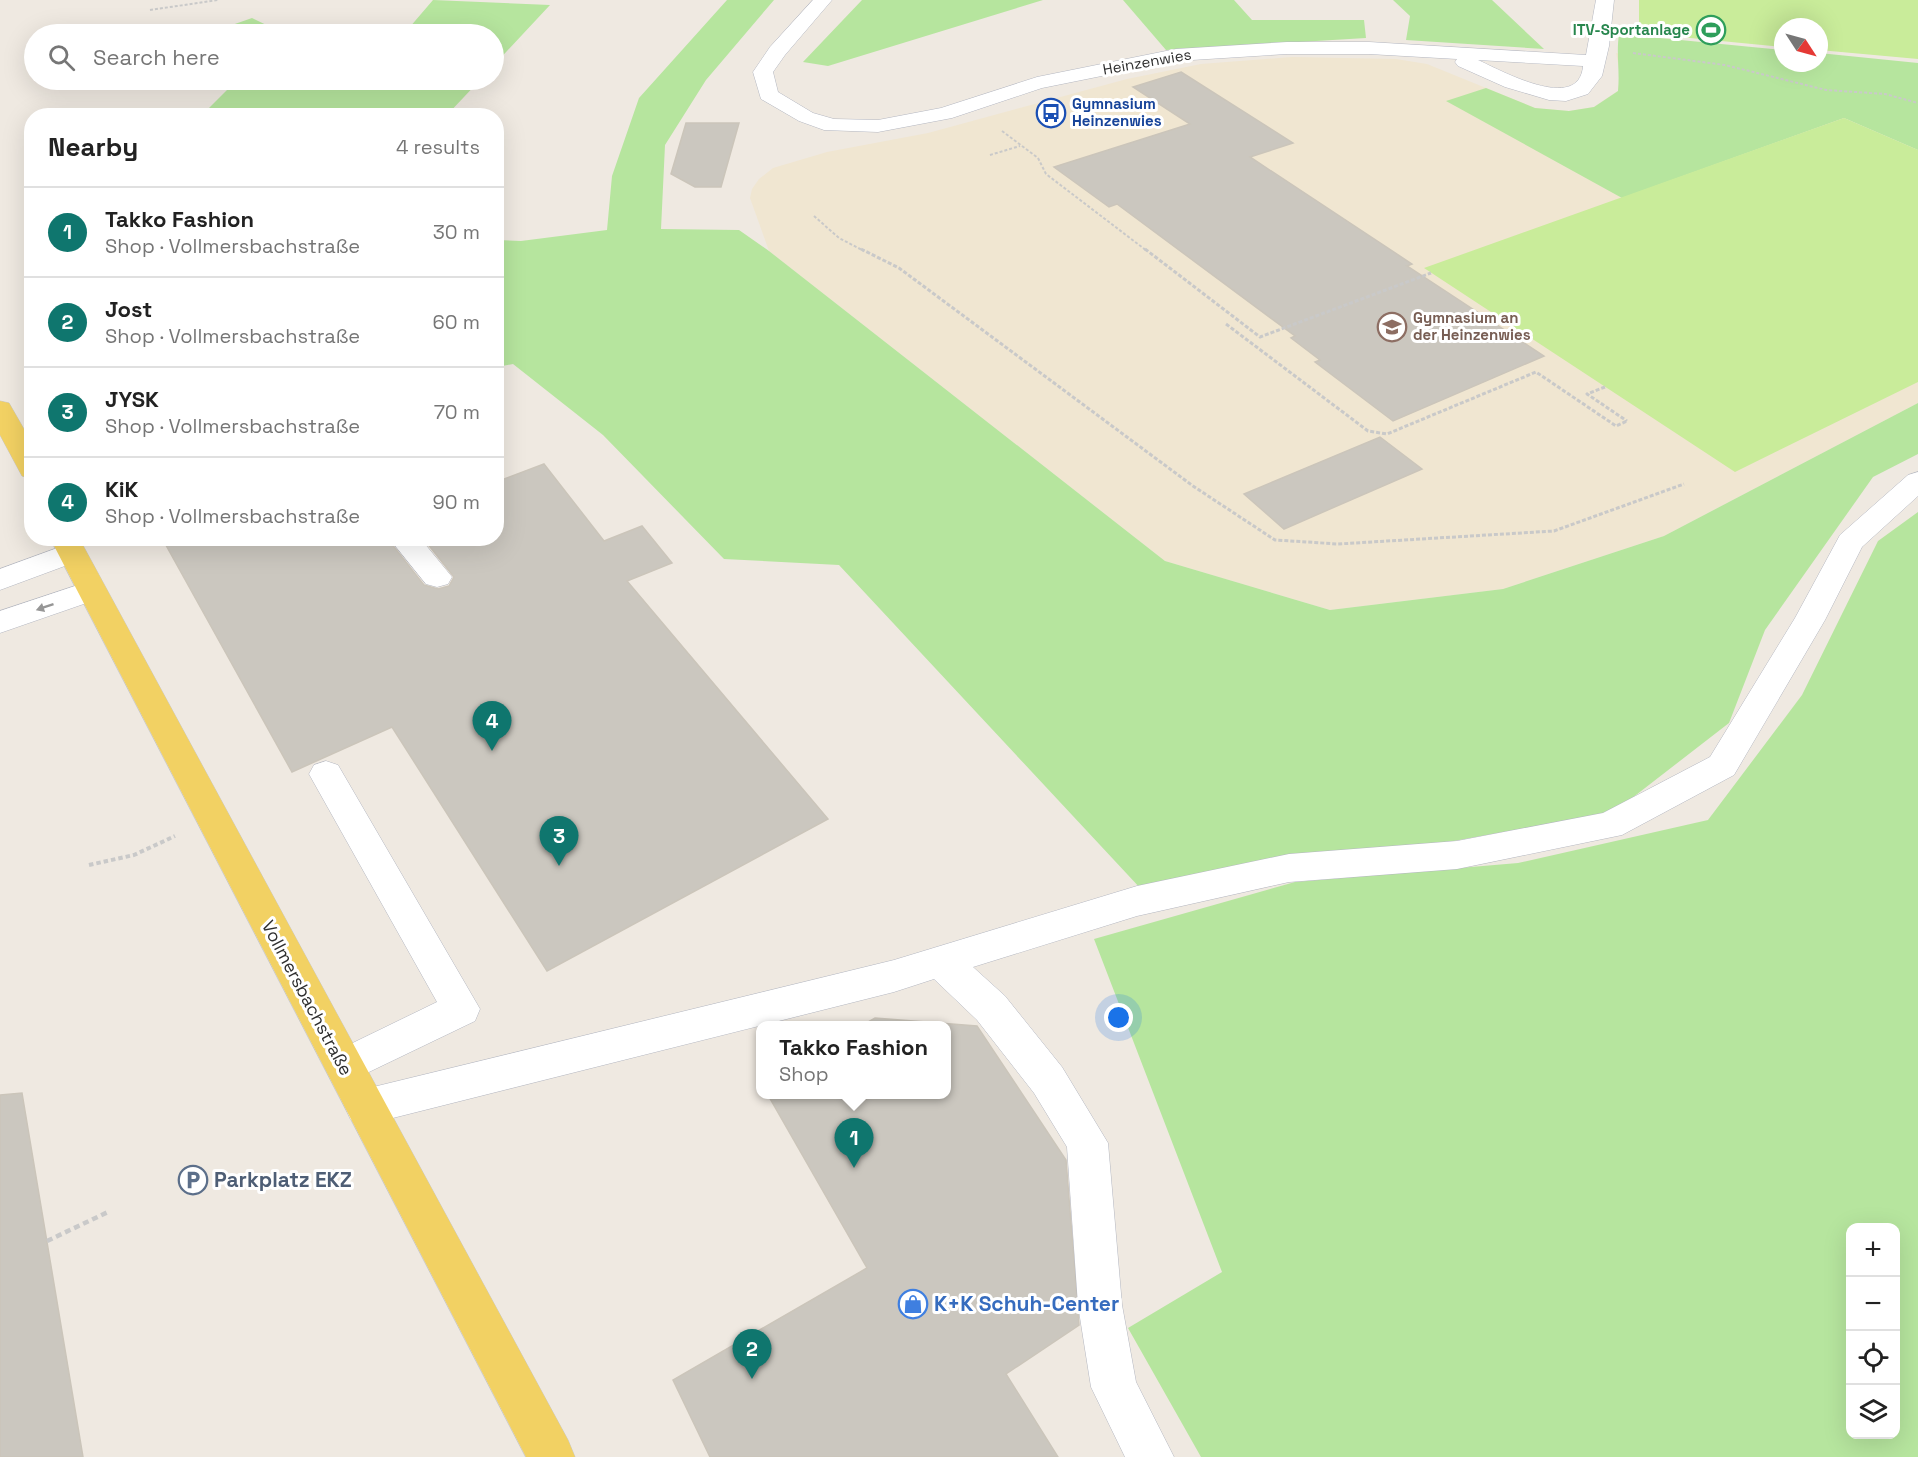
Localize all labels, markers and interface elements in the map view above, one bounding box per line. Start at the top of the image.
sports icon: ITV-Sportanlage [1695,14,1727,46]
north arrow [1774,18,1828,72]
place label: ITV-Sportanlage [1573,20,1690,39]
search box [24,24,504,90]
icon: search [45,41,78,74]
text: Search here [93,43,220,71]
street label: Heinzenwies [1101,44,1193,79]
place label: Gymnasium Heinzenwies [1072,94,1162,130]
bus stop icon: Gymnasium Heinzenwies [1035,97,1067,129]
text: Nearby [48,130,138,164]
text: 4 results [396,134,480,160]
text: Takko Fashion [105,205,254,233]
text: 1 [63,219,72,245]
text: 30 m [433,219,480,245]
text: Shop · Vollmersbachstraße [105,233,360,259]
text: Jost [105,295,152,323]
place label: Gymnasium an der Heinzenwies [1413,308,1531,344]
text: 2 [62,309,73,335]
text: 60 m [433,309,480,335]
school or university icon: Gymnasium an der Heinzenwies [1376,311,1408,343]
text: Shop · Vollmersbachstraße [105,323,360,349]
text: JYSK [105,385,159,413]
text: 3 [61,399,74,425]
text: 70 m [434,399,480,425]
text: Shop · Vollmersbachstraße [105,413,360,439]
text: KiK [105,475,138,503]
text: 4 [61,489,74,515]
text: 90 m [433,489,480,515]
text: Shop · Vollmersbachstraße [105,503,360,529]
one-way arrow [36,602,54,612]
pin: 4 [472,702,512,751]
pin: 3 [540,816,578,866]
street label: Vollmersbachstraße [257,916,358,1079]
your location [1104,1003,1133,1032]
popup [756,1021,951,1099]
text: Takko Fashion [779,1033,928,1061]
text: Shop [779,1061,829,1087]
pin: 1 [834,1118,874,1168]
parking icon: Parkplatz EKZ [177,1164,209,1196]
place label: Parkplatz EKZ [214,1166,352,1193]
map controls [1846,1223,1900,1439]
button: + [1846,1223,1900,1277]
button: − [1846,1277,1900,1331]
shop icon: K+K Schuh-Center [897,1288,929,1320]
place label: K+K Schuh-Center [934,1290,1119,1317]
pin: 2 [732,1330,771,1379]
button: locate [1846,1331,1900,1385]
button: layers [1846,1385,1900,1439]

